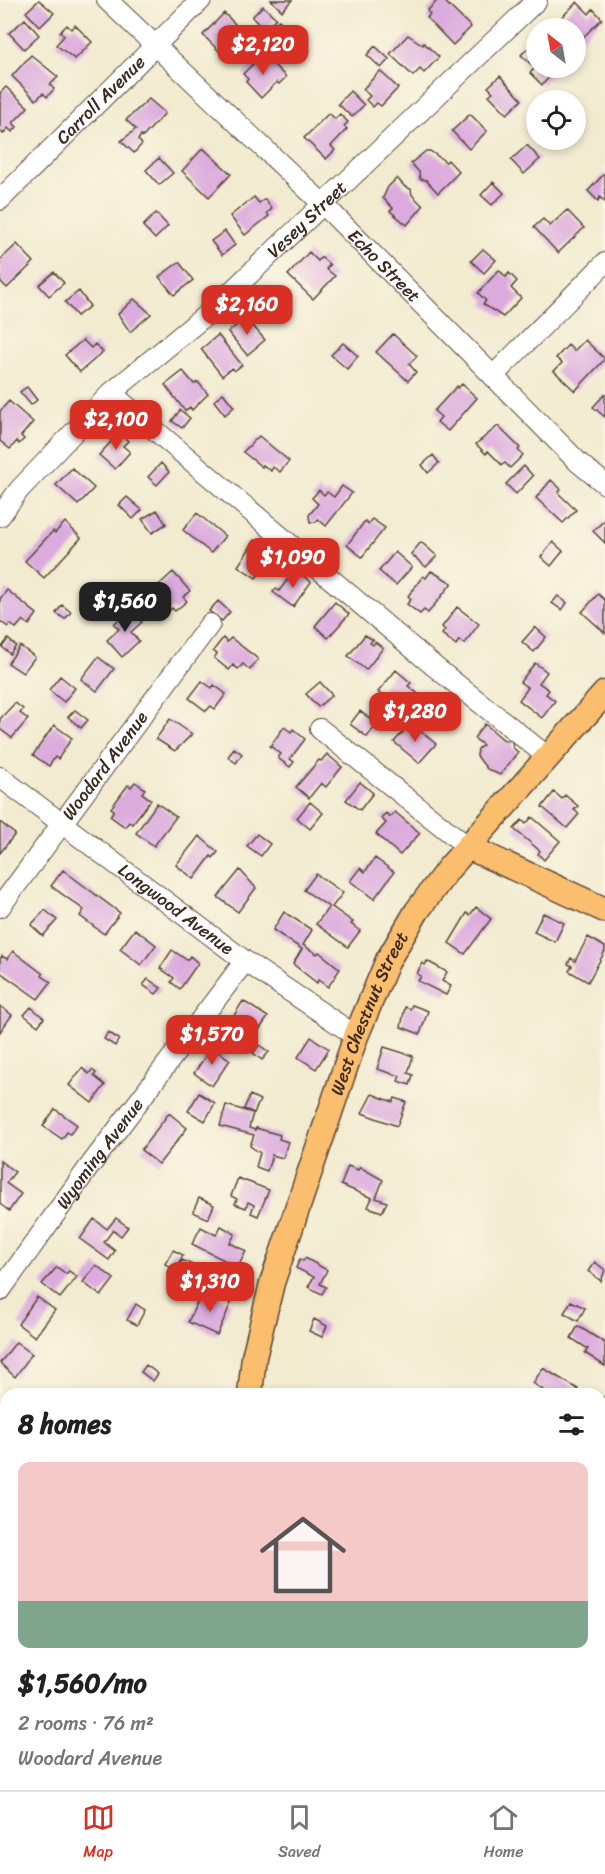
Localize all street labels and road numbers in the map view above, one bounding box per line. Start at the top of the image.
street label: Carroll Avenue [48,47,153,152]
street label: Vesey Street [259,172,355,266]
street label: Echo Street [340,221,429,311]
street label: Woodard Avenue [53,704,157,827]
street label: Longwood Avenue [111,855,241,964]
street label: West Chestnut Street [321,925,418,1100]
street label: Wyoming Avenue [48,1091,152,1216]

